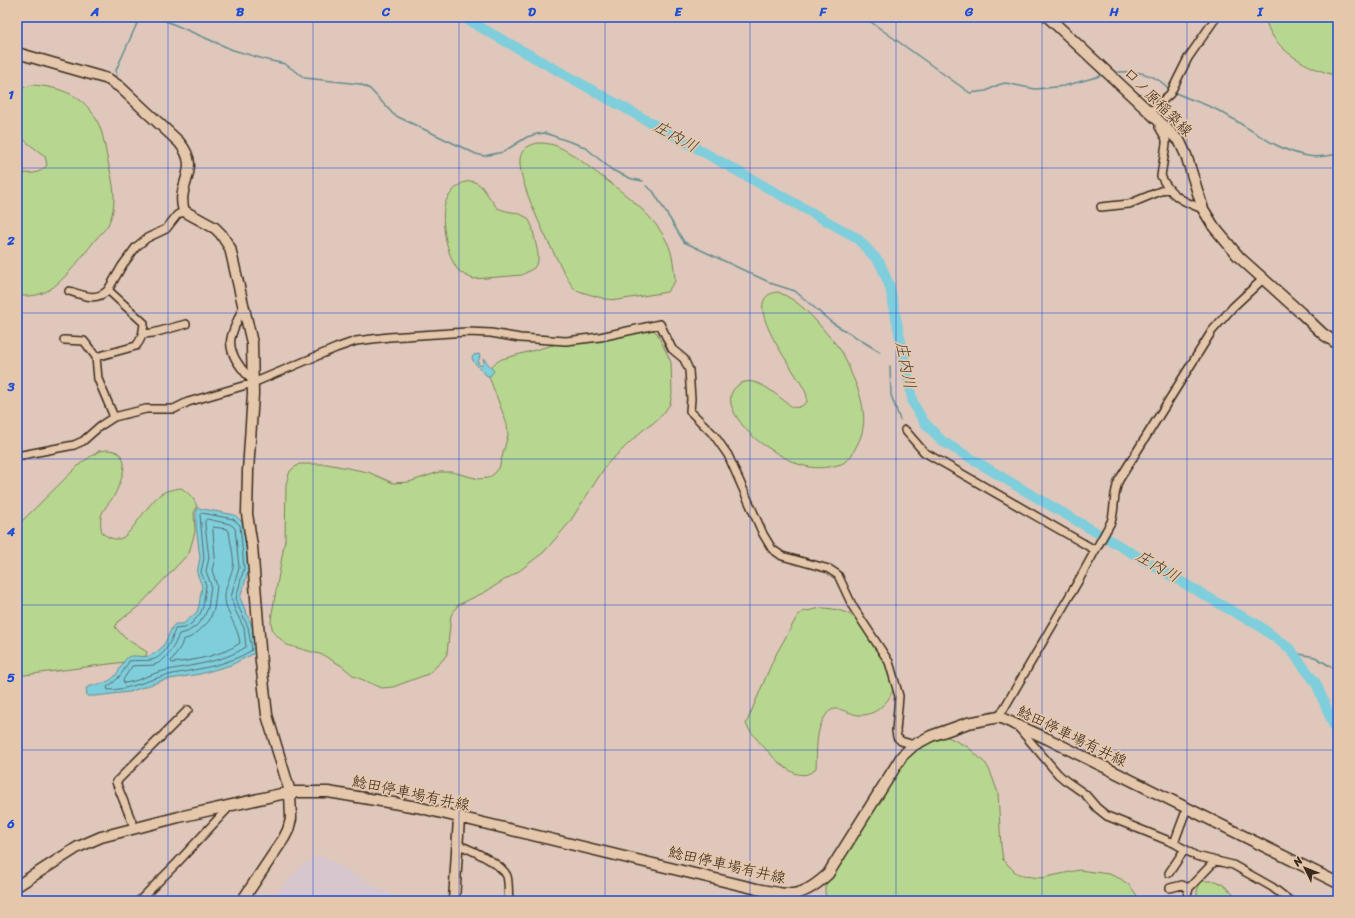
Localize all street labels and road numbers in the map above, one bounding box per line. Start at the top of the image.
street label: 口ノ原稲築線 [1117,61,1199,143]
street label: 鯰田停車場有井線 [1012,698,1132,774]
street label: 鯰田停車場有井線 [350,768,472,818]
street label: 鯰田停車場有井線 [666,839,788,891]

